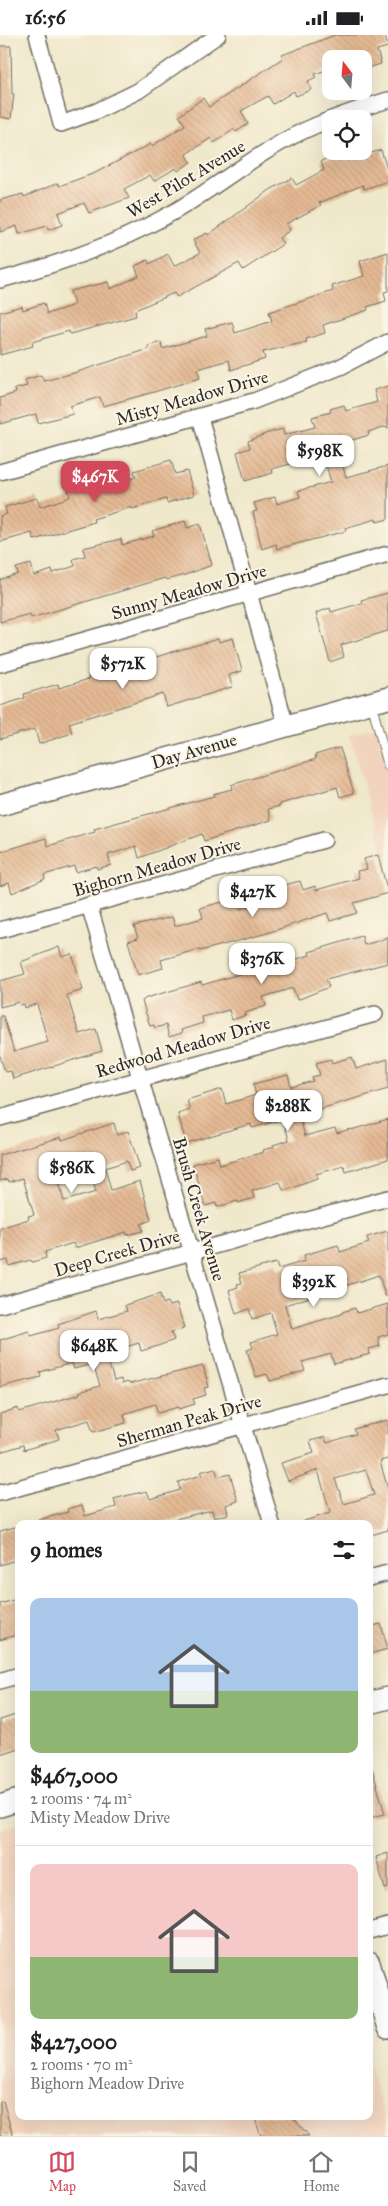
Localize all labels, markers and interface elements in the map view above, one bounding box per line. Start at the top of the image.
text: 16:56 [25,6,66,29]
north arrow [322,50,372,100]
map controls [322,50,372,160]
button: locate [322,110,372,160]
street label: West Pilot Avenue [123,135,249,223]
street label: Misty Meadow Drive [113,366,271,430]
pin: $598K [285,435,355,477]
text: $598K [297,441,343,460]
pin: $467K [60,461,130,503]
text: $467K [72,467,118,486]
street label: Sunny Meadow Drive [109,559,269,625]
pin: $572K [88,647,158,690]
text: $572K [101,654,145,673]
street label: Day Avenue [149,728,239,774]
street label: Bighorn Meadow Drive [71,833,244,902]
pin: $427K [218,875,288,918]
text: $427K [230,882,276,901]
pin: $376K [227,943,297,985]
text: $376K [240,949,284,968]
street label: Redwood Meadow Drive [93,1011,273,1083]
pin: $288K [253,1089,323,1132]
text: $288K [265,1096,311,1115]
street label: Brush Creek Avenue [168,1134,230,1284]
pin: $586K [37,1151,107,1194]
text: $586K [49,1158,95,1177]
street label: Deep Creek Drive [52,1225,182,1281]
pin: $392K [279,1265,349,1308]
text: $392K [292,1272,336,1291]
pin: $648K [59,1329,129,1372]
text: $648K [71,1336,117,1355]
street label: Sherman Peak Drive [114,1390,264,1452]
icon: filters [330,1536,358,1564]
text: 9 homes [30,1537,102,1563]
icon: home [149,1631,239,1721]
text: $467,000 [30,1763,118,1789]
text: 2 rooms · 74 m² [30,1789,132,1808]
text: Misty Meadow Drive [30,1808,170,1827]
icon: home [149,1896,239,1986]
text: $427,000 [30,2029,117,2055]
text: 2 rooms · 70 m² [30,2055,133,2074]
text: Bighorn Meadow Drive [30,2074,184,2093]
tab: Map [48,2148,76,2195]
tab: Saved [173,2148,206,2195]
tab: Home [303,2148,340,2195]

